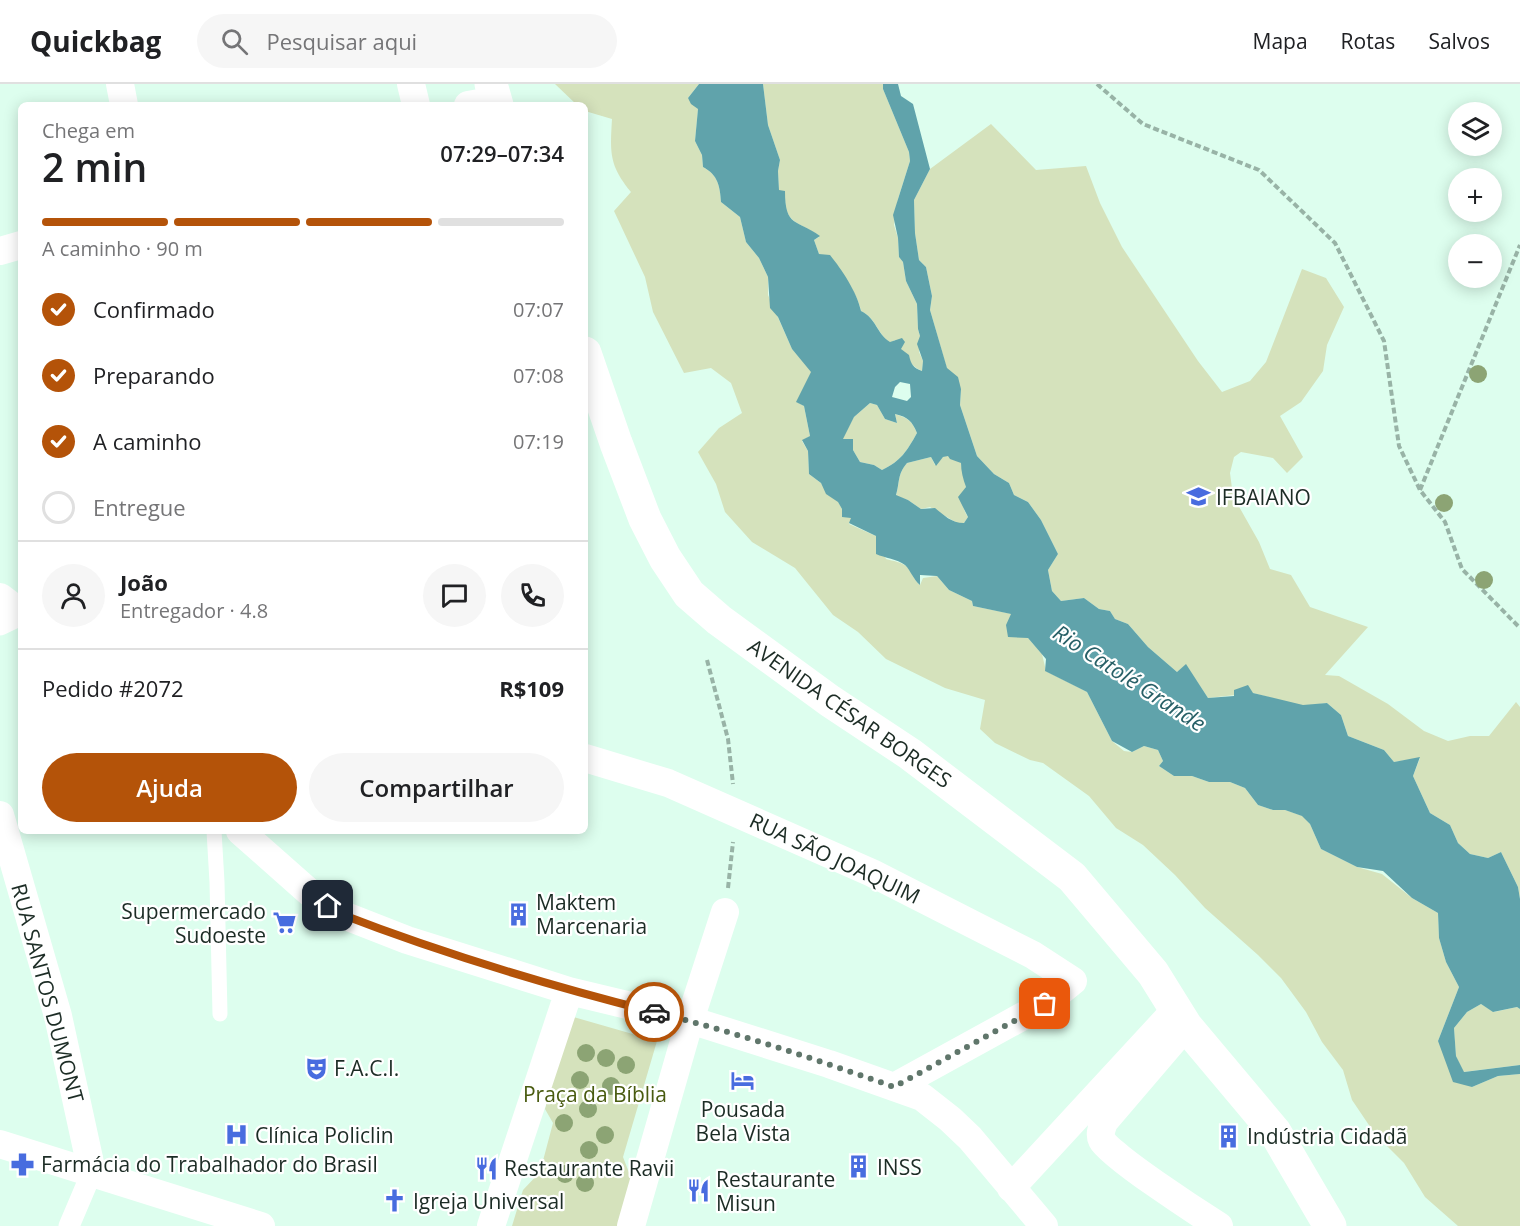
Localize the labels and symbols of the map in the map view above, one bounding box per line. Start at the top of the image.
place label: IFBAIANO [1216,483,1311,511]
school or university icon: IFBAIANO [1185,484,1211,510]
water label: Rio Catolé Grande [1048,617,1212,737]
street label: AVENIDA CÉSAR BORGES [743,632,957,794]
street label: RUA SÃO JOAQUIM [745,806,925,910]
street label: RUA SANTOS DUMONT [5,880,91,1106]
pin [302,880,353,931]
place label: Maktem Marcenaria [536,888,647,940]
place label: Supermercado Sudoeste [121,897,266,949]
building icon: Maktem Marcenaria [505,901,531,927]
supermarket icon: Supermercado Sudoeste [271,910,297,936]
pin [1019,978,1070,1029]
courier [624,982,684,1042]
place label: F.A.C.I. [334,1054,399,1082]
theatre icon: F.A.C.I. [303,1055,329,1081]
hotel icon: Pousada Bela Vista [730,1068,756,1094]
park label: Praça da Bíblia [523,1080,667,1108]
place label: Pousada Bela Vista [696,1095,790,1147]
place label: Clínica Policlin [255,1121,394,1149]
hospital icon: Clínica Policlin [224,1122,250,1148]
place label: Indústria Cidadã [1247,1122,1408,1150]
building icon: Indústria Cidadã [1216,1123,1242,1149]
place label: Farmácia do Trabalhador do Brasil [41,1150,378,1178]
pharmacy icon: Farmácia do Trabalhador do Brasil [10,1151,36,1177]
place label: INSS [877,1153,922,1181]
place label: Restaurante Ravii [504,1154,674,1182]
building icon: INSS [846,1154,872,1180]
restaurant icon: Restaurante Ravii [473,1155,499,1181]
place label: Restaurante Misun [716,1165,835,1217]
restaurant icon: Restaurante Misun [685,1178,711,1204]
place label: Igreja Universal [413,1187,564,1215]
church icon: Igreja Universal [382,1188,408,1214]

